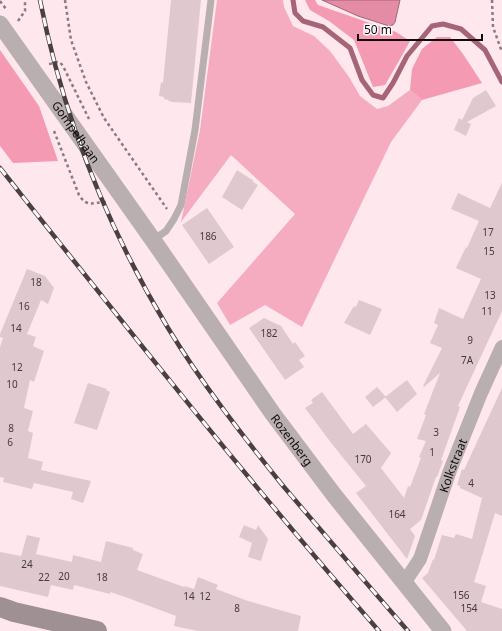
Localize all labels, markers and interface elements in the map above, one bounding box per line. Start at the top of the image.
scale bar [358,16,482,42]
text: 50 m [364,21,392,38]
street label: Gompelbaan [48,97,104,166]
house number: 17 [482,225,494,239]
house number: 186 [199,229,217,243]
house number: 15 [483,244,495,258]
house number: 18 [30,275,42,289]
house number: 13 [484,288,496,302]
house number: 16 [18,299,30,313]
house number: 11 [481,304,493,318]
house number: 14 [10,321,22,335]
house number: 182 [260,326,278,340]
house number: 9 [467,333,473,347]
house number: 7A [461,353,474,367]
house number: 12 [11,360,23,374]
house number: 10 [6,377,18,391]
street label: Rozenberg [267,410,317,469]
house number: 8 [8,421,14,435]
house number: 3 [433,425,439,439]
house number: 6 [7,435,13,449]
street label: Kolkstraat [435,435,471,495]
house number: 1 [429,445,435,459]
house number: 170 [354,452,372,466]
house number: 4 [468,476,474,490]
house number: 164 [388,507,406,521]
house number: 24 [21,557,33,571]
house number: 20 [58,569,70,583]
house number: 22 [38,570,50,584]
house number: 18 [96,570,108,584]
house number: 156 [452,588,470,602]
house number: 14 [183,589,195,603]
house number: 12 [199,589,211,603]
house number: 8 [234,601,240,615]
house number: 154 [460,601,478,615]

